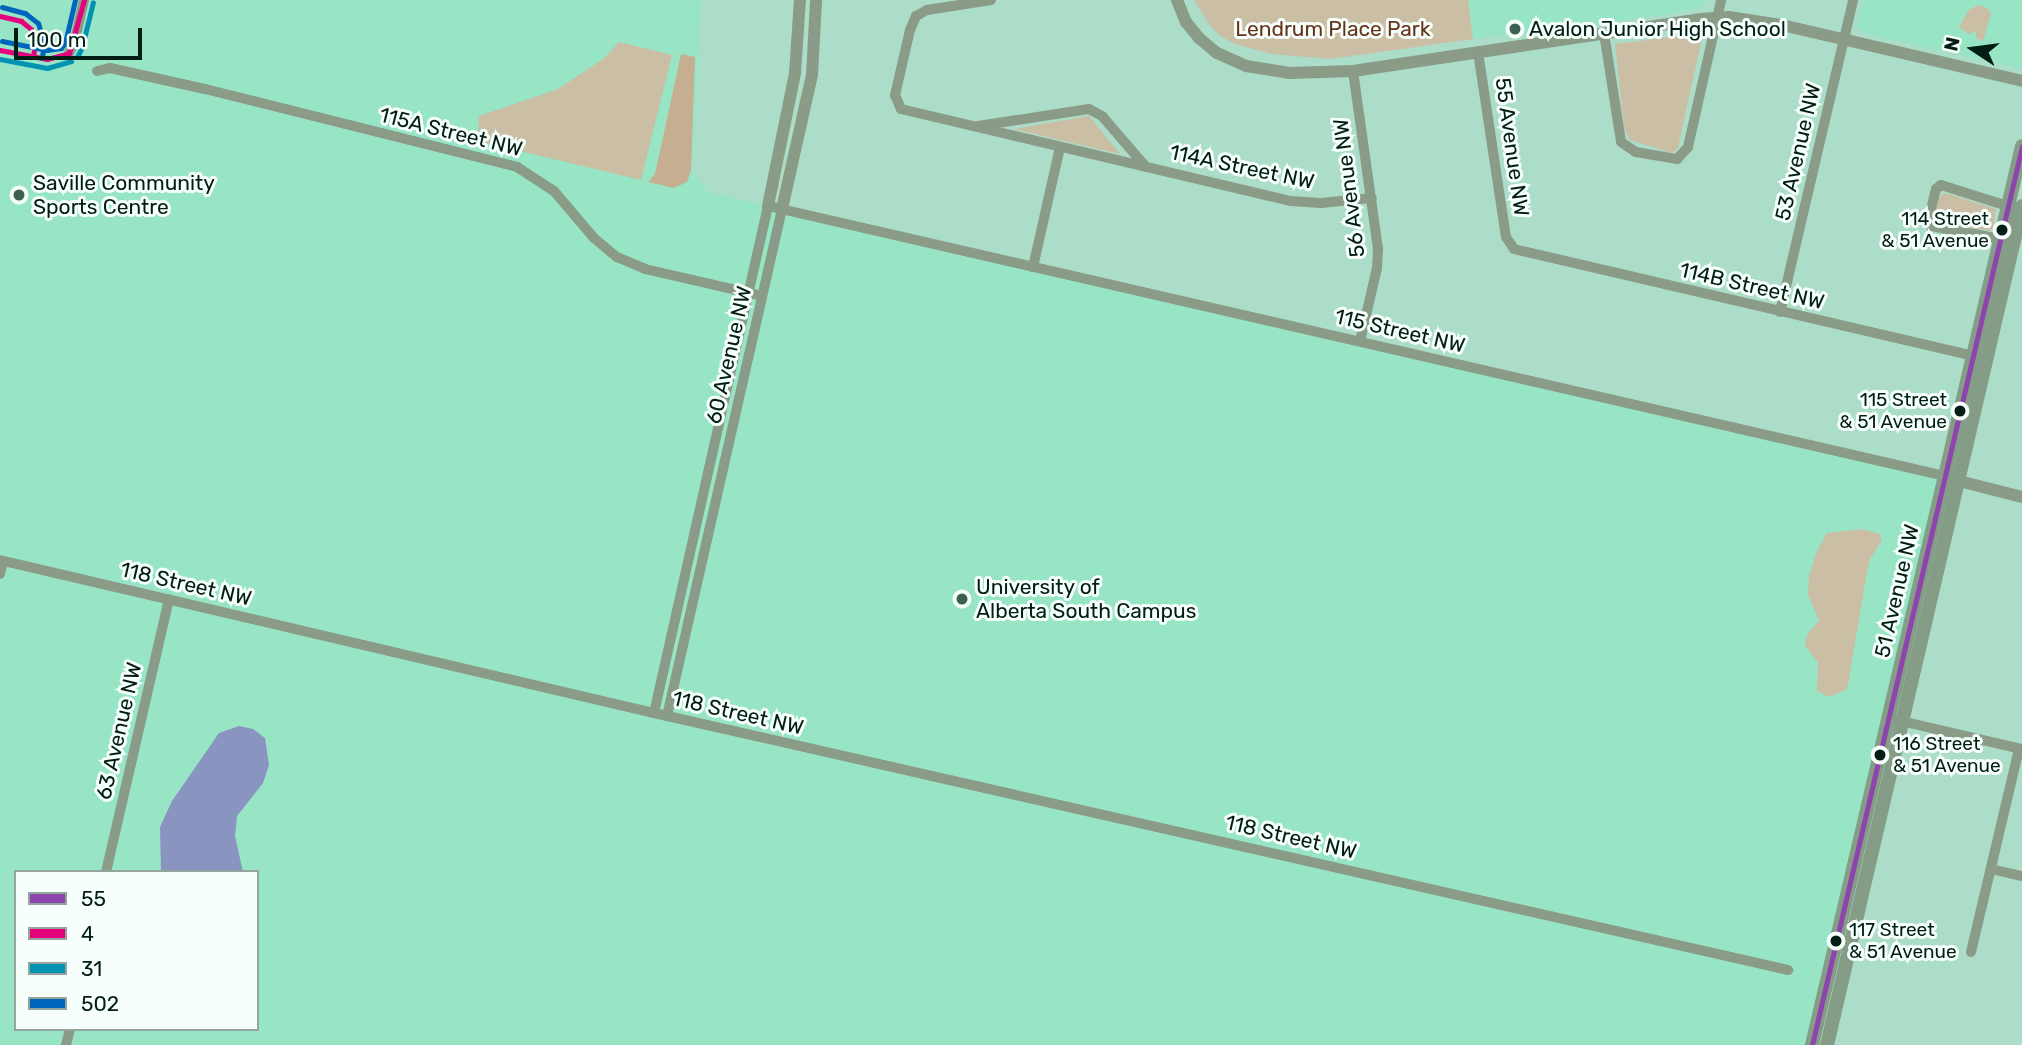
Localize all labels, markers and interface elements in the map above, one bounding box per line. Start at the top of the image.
scale bar [18,14,145,58]
north arrow [1938,14,2008,84]
park label: Lendrum Place Park [1235,16,1431,42]
place label: Avalon Junior High School [1529,16,1786,42]
marker: Avalon Junior High School [1507,21,1523,37]
text: 100 m [27,27,86,52]
text: N [1939,35,1965,53]
street label: 55 Avenue NW [1490,76,1534,218]
street label: 53 Avenue NW [1770,81,1826,223]
street label: 115A Street NW [377,102,525,162]
street label: 56 Avenue NW [1328,117,1370,259]
street label: 114A Street NW [1167,139,1317,195]
place label: Saville Community Sports Centre [33,170,215,220]
marker: Saville Community Sports Centre [11,187,27,203]
place label: 114 Street & 51 Avenue [1881,208,1989,252]
marker: 114 Street & 51 Avenue [1995,223,2009,237]
street label: 114B Street NW [1677,257,1827,315]
street label: 60 Avenue NW [701,283,757,427]
street label: 115 Street NW [1332,304,1468,358]
place label: 115 Street & 51 Avenue [1839,389,1947,433]
marker: 115 Street & 51 Avenue [1953,404,1967,418]
street label: 51 Avenue NW [1869,522,1925,660]
street label: 118 Street NW [118,557,254,611]
place label: University of Alberta South Campus [976,574,1196,624]
marker: University of Alberta South Campus [954,591,970,607]
street label: 63 Avenue NW [91,660,147,802]
street label: 118 Street NW [670,686,806,740]
place label: 116 Street & 51 Avenue [1893,733,2001,777]
marker: 116 Street & 51 Avenue [1873,748,1887,762]
street label: 118 Street NW [1223,810,1359,864]
legend [14,870,259,1031]
text: 55 [81,886,106,911]
place label: 117 Street & 51 Avenue [1849,919,1957,963]
text: 4 [81,921,94,946]
marker: 117 Street & 51 Avenue [1829,934,1843,948]
text: 31 [81,956,102,981]
text: 502 [81,991,119,1016]

